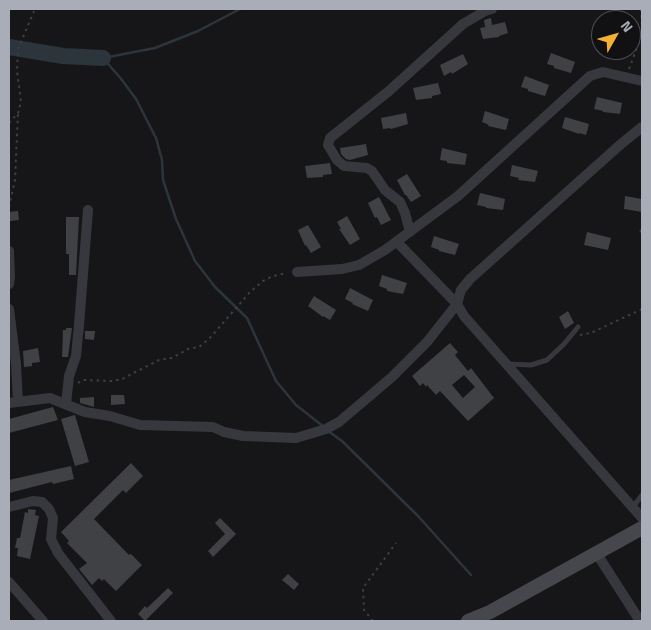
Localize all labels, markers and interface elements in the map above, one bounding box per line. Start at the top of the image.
north arrow [591,10,641,60]
text: N [616,16,639,36]

